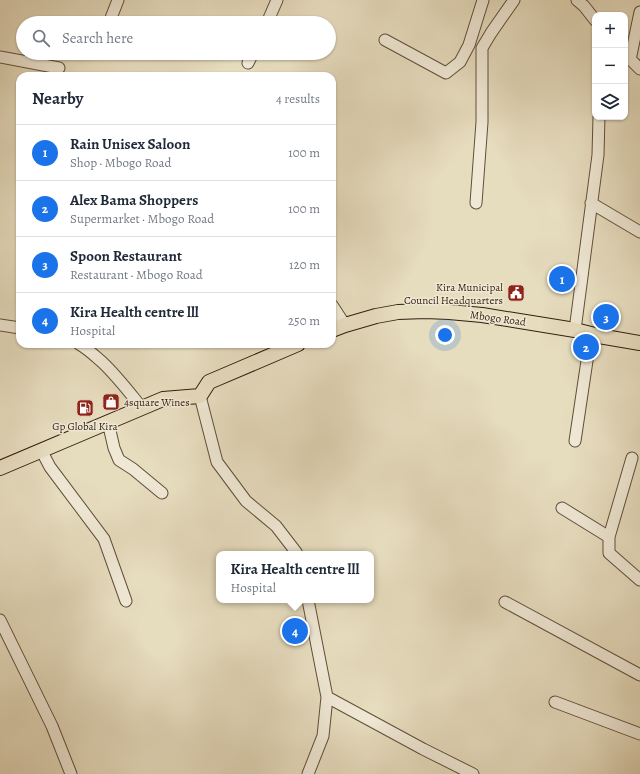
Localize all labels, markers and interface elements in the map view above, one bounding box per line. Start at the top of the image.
map controls [592,12,628,120]
button: + [592,12,628,48]
search box [16,16,336,60]
icon: search [30,27,52,49]
text: Search here [62,28,133,48]
button: − [592,48,628,84]
button: layers [592,84,628,120]
text: Nearby [32,87,83,110]
text: 4 results [276,90,320,107]
text: Rain Unisex Saloon [70,134,190,154]
text: 1 [43,144,47,161]
text: 100 m [288,144,320,161]
text: Shop · Mbogo Road [70,154,171,171]
text: Alex Bama Shoppers [70,190,198,210]
text: 2 [42,200,48,217]
text: 100 m [288,200,320,217]
text: Supermarket · Mbogo Road [70,210,214,227]
text: Spoon Restaurant [70,246,182,266]
text: 3 [42,256,48,273]
text: 120 m [289,256,320,273]
pin: 1 [549,264,575,294]
text: Restaurant · Mbogo Road [70,266,203,283]
place label: Kira Municipal Council Headquarters [404,280,503,308]
public building icon: Kira Municipal Council Headquarters [506,283,526,303]
text: Kira Health centre lll [70,302,199,322]
pin: 3 [593,302,619,332]
street label: Mbogo Road [469,307,527,330]
text: 4 [42,312,48,329]
text: 250 m [288,312,320,329]
text: Hospital [70,322,115,339]
your location [435,325,455,345]
pin: 2 [573,332,599,362]
shop icon: 4square Wines [101,392,121,412]
place label: 4square Wines [124,395,190,410]
fuel station icon: Gp Global Kira [75,398,95,418]
place label: Gp Global Kira [52,419,119,434]
popup [216,551,374,603]
text: Kira Health centre lll [231,559,359,579]
text: Hospital [231,579,276,596]
pin: 4 [282,616,308,646]

